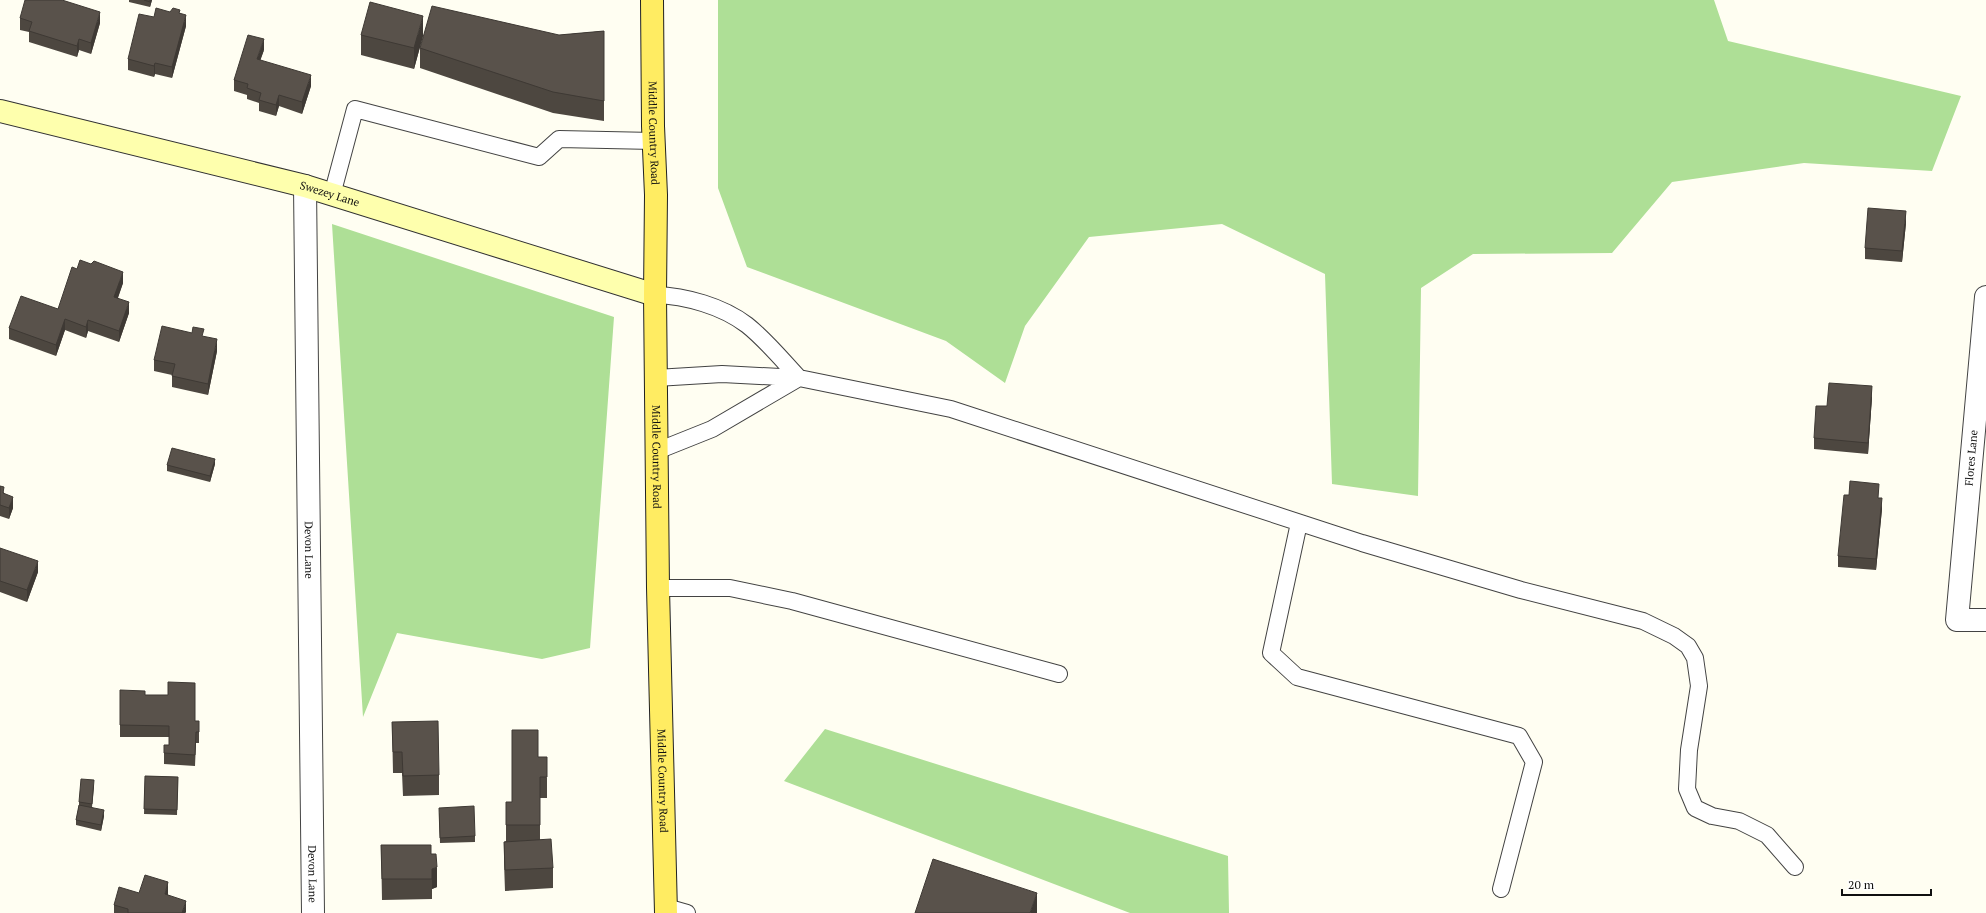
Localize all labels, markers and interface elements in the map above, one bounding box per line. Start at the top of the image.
street label: Middle Country Road [646,81,663,185]
street label: Swezey Lane [299,178,362,210]
street label: Middle Country Road [649,405,664,509]
street label: Flores Lane [1962,429,1980,487]
street label: Devon Lane [302,521,316,579]
street label: Middle Country Road [654,729,671,833]
street label: Devon Lane [305,845,320,903]
scale bar [1842,871,1931,897]
text: 20 m [1848,877,1875,892]

